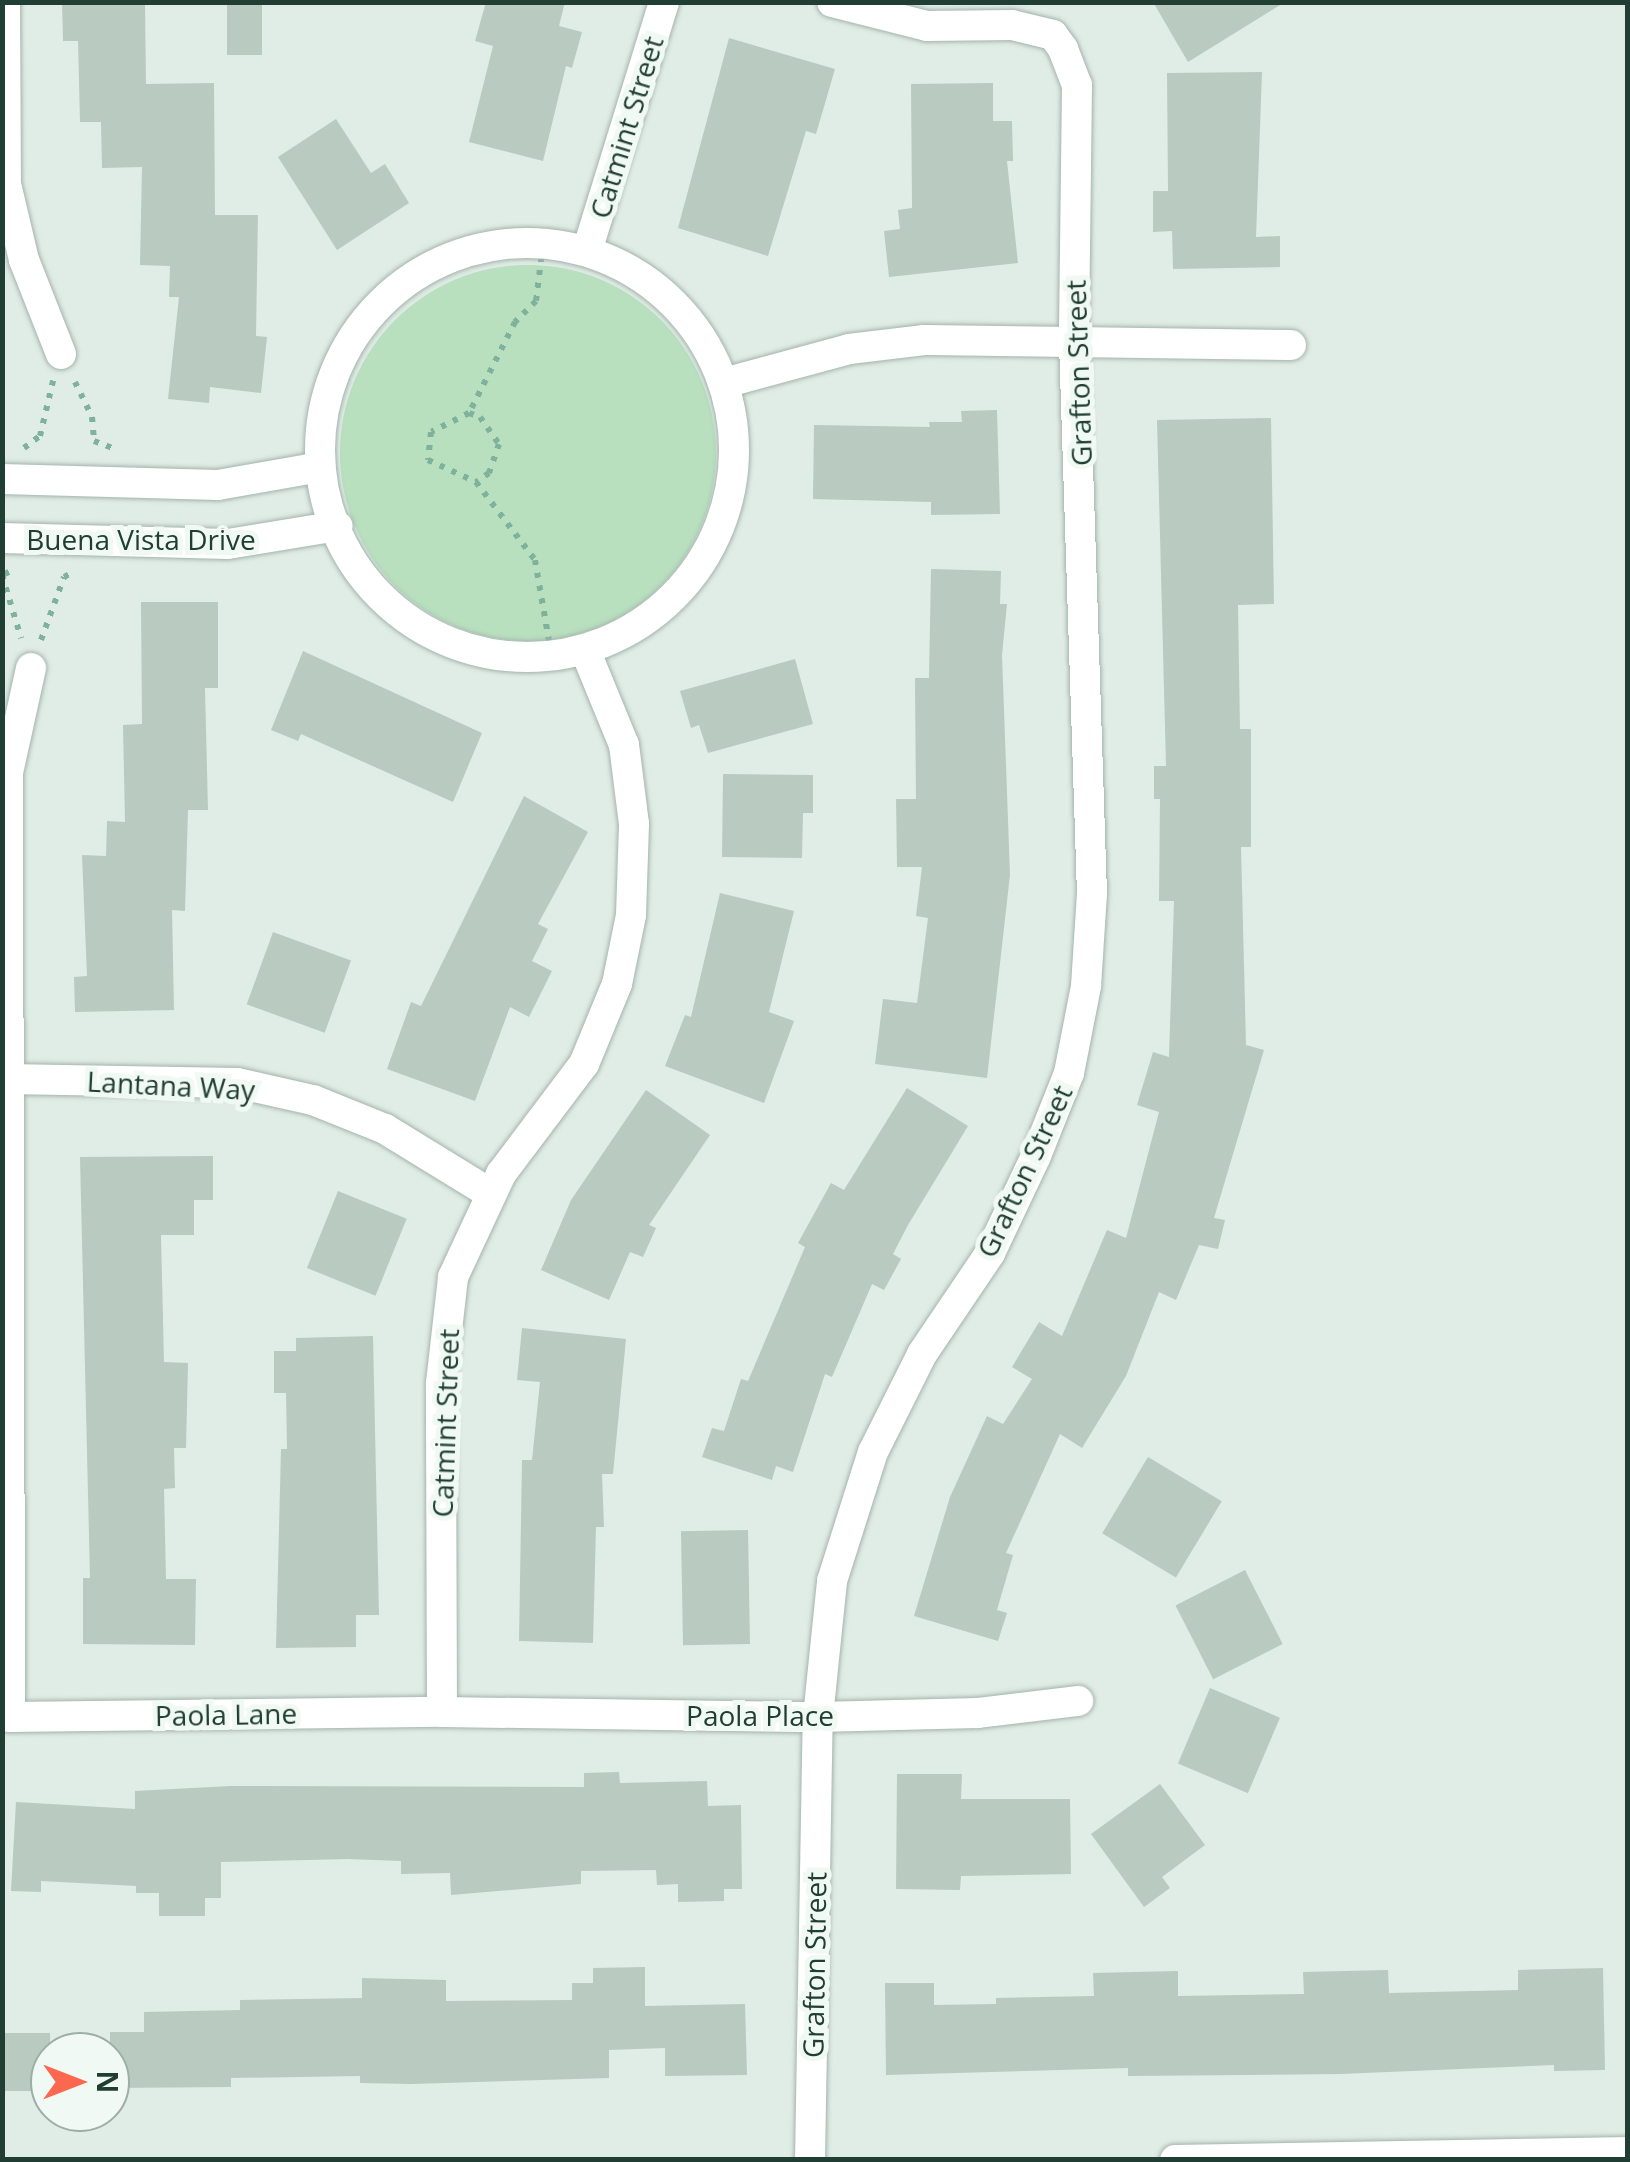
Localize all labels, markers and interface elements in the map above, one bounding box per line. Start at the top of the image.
street label: Catmint Street [582,32,670,222]
street label: Grafton Street [1058,279,1098,467]
street label: Buena Vista Drive [26,522,256,556]
street label: Lantana Way [86,1064,256,1106]
street label: Grafton Street [969,1079,1079,1263]
street label: Catmint Street [425,1328,465,1518]
street label: Paola Lane [155,1696,297,1732]
street label: Paola Place [686,1698,834,1732]
street label: Grafton Street [796,1872,832,2058]
north arrow [30,2032,130,2132]
text: N [89,2071,127,2093]

